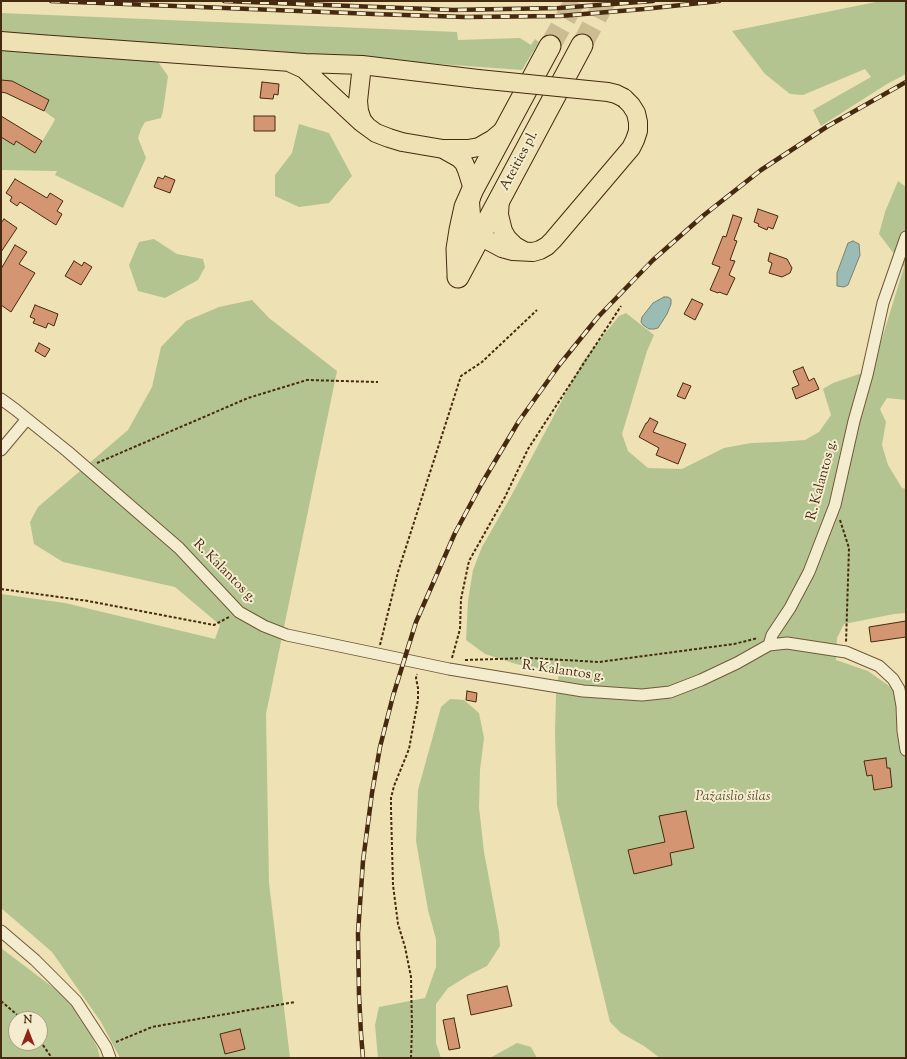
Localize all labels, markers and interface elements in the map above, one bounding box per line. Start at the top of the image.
street label: Ateities pl. [497,128,543,194]
street label: R. Kalantos g. [804,438,842,522]
street label: R. Kalantos g. [189,537,259,607]
street label: R. Kalantos g. [521,658,605,686]
park label: Pažaislio šilas [696,790,770,806]
north arrow [8,1011,48,1051]
text: N [24,1012,32,1028]

